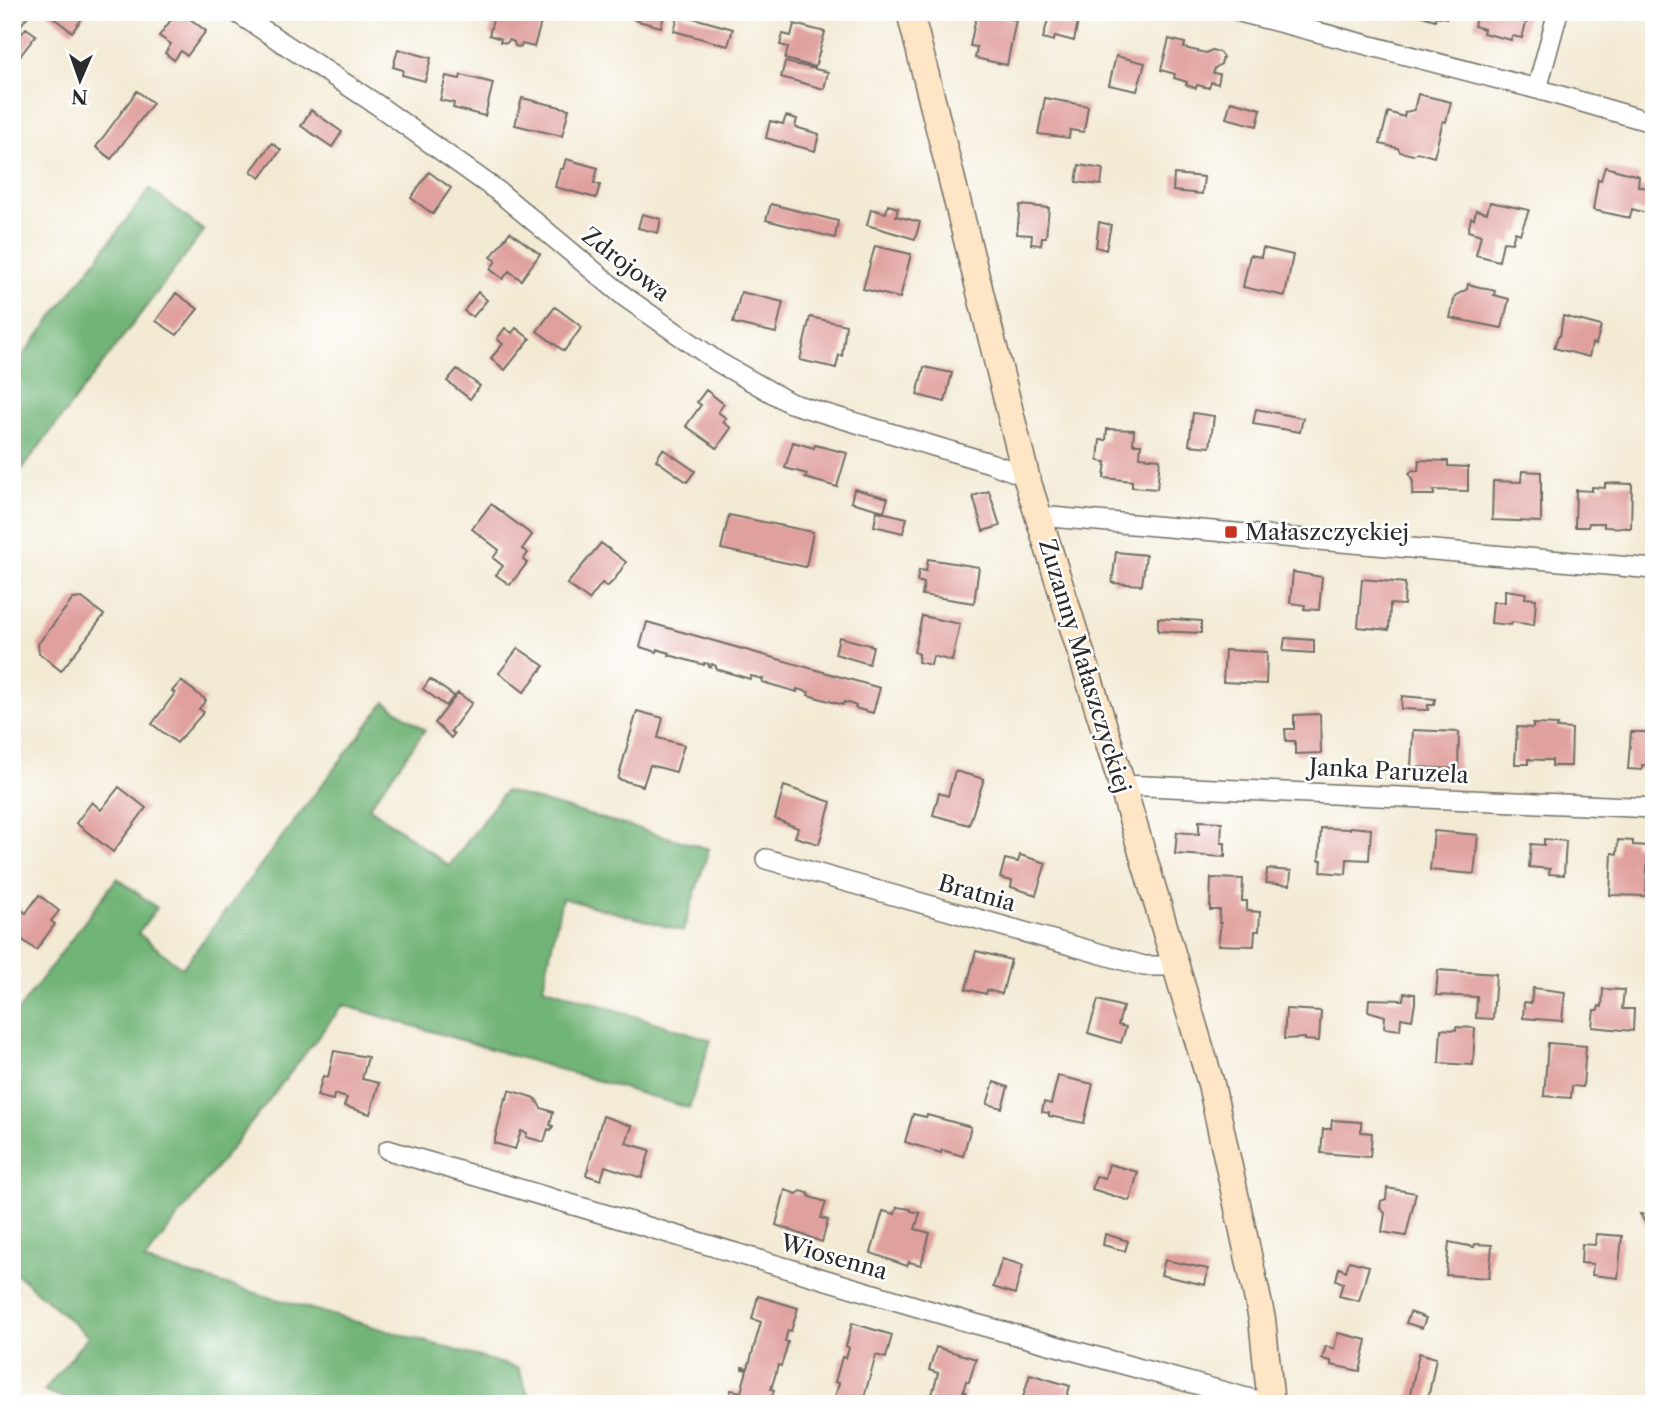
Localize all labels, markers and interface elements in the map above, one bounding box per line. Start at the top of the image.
north arrow [46,46,116,116]
text: N [71,85,88,108]
street label: Zdrojowa [577,221,676,307]
place label: Małaszczyckiej [1245,518,1409,546]
marker: Małaszczyckiej [1223,524,1239,540]
street label: Zuzanny Małaszczyckiej [1033,536,1137,796]
street label: Janka Paruzela [1306,753,1470,789]
street label: Bratnia [935,869,1020,918]
street label: Wiosenna [776,1228,892,1286]

